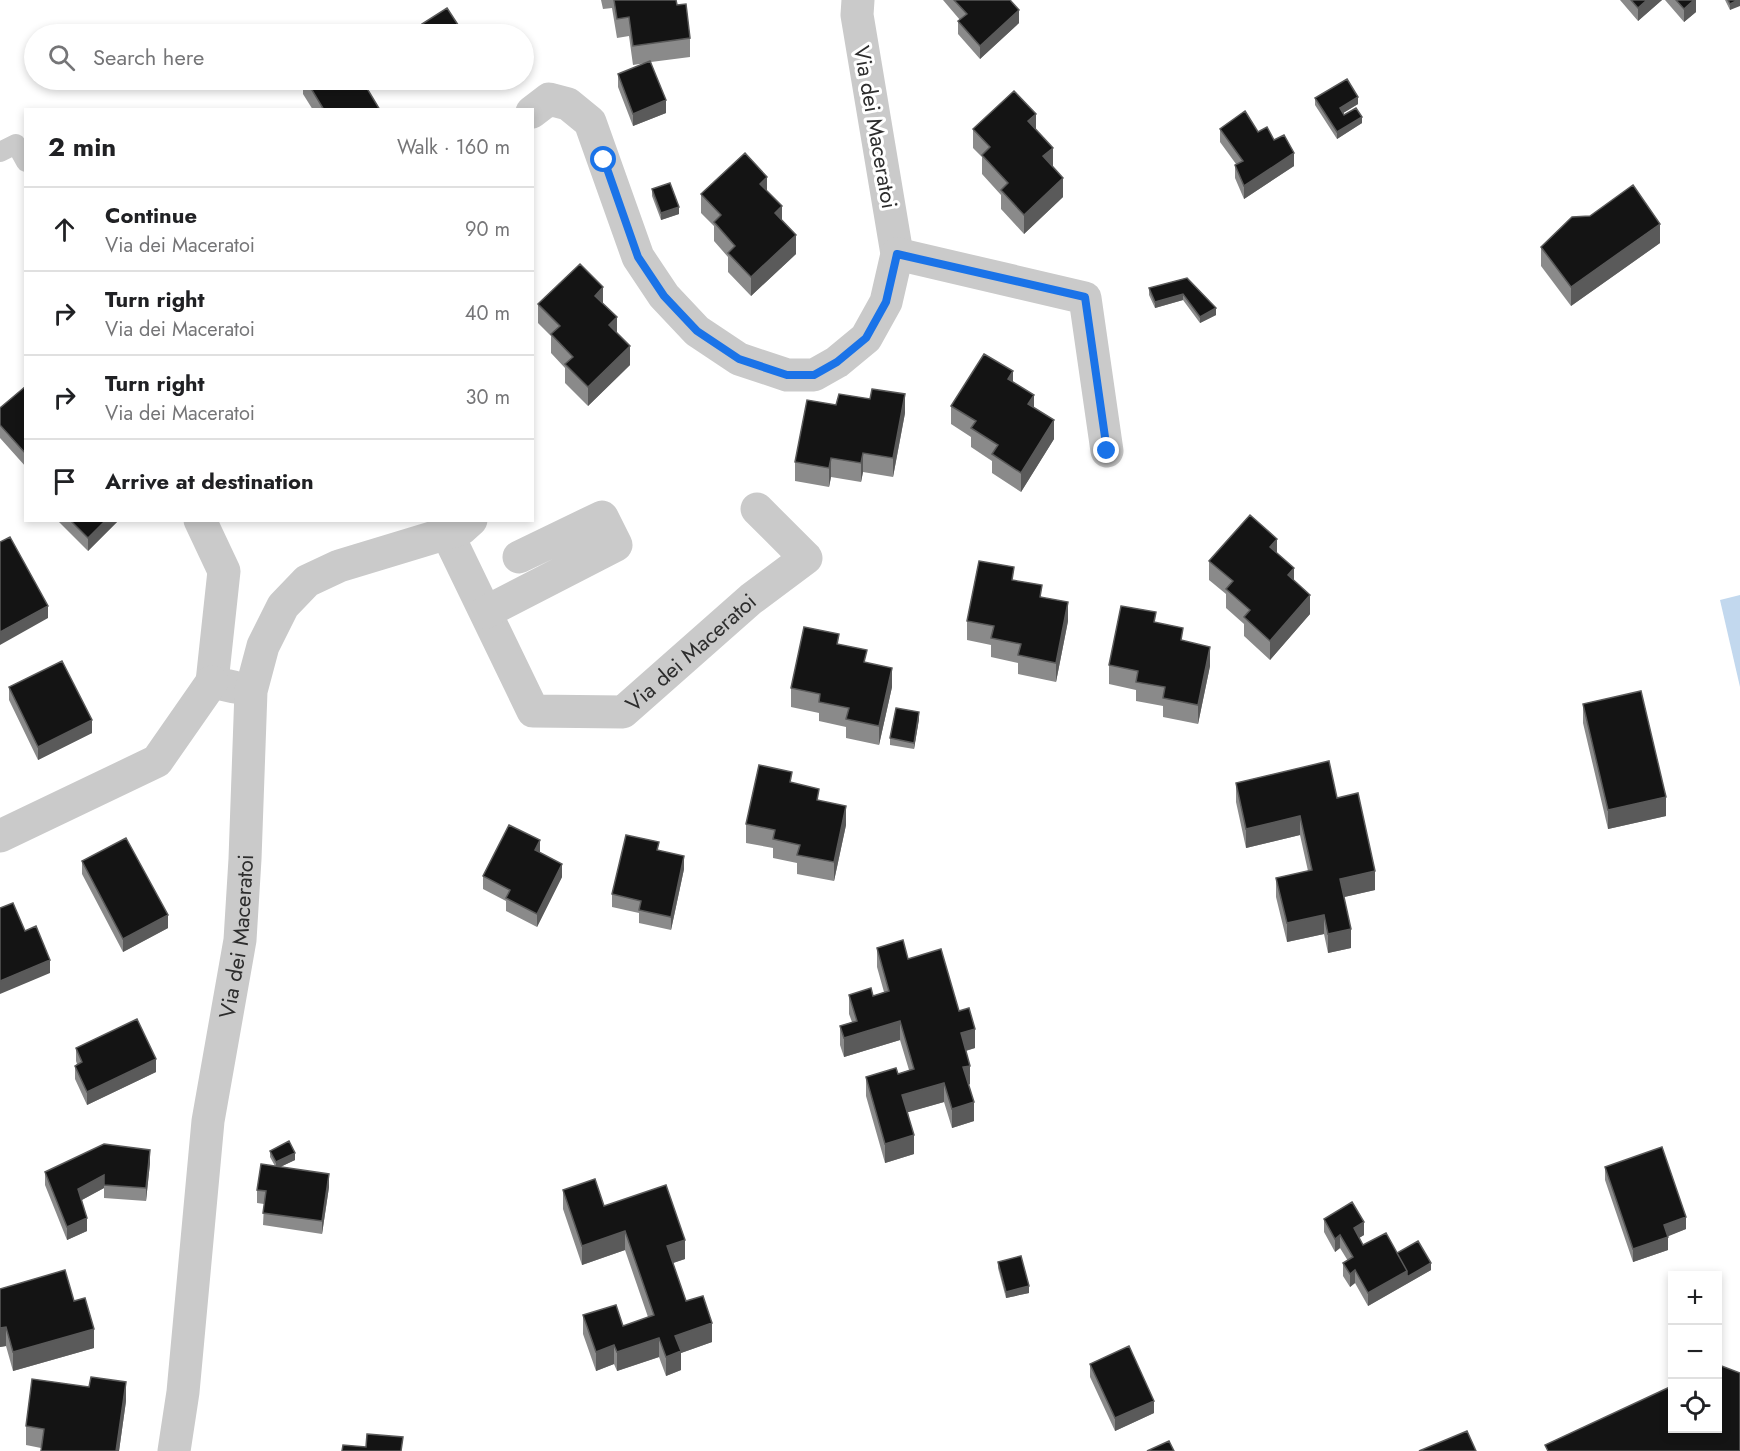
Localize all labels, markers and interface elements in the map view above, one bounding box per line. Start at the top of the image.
search box [24,24,534,90]
icon: search [45,41,78,74]
text: Search here [93,41,204,73]
street label: Via dei Maceratoi [846,43,906,211]
text: 2 min [48,128,116,166]
text: Walk · 160 m [397,133,510,162]
route start [590,146,616,172]
text: Continue [105,199,197,231]
icon: ahead [48,213,81,246]
text: 90 m [465,215,510,244]
text: Via dei Maceratoi [105,231,255,260]
text: Turn right [105,283,205,315]
icon: right [48,297,81,330]
text: 40 m [465,299,510,328]
text: Via dei Maceratoi [105,315,255,344]
text: Turn right [105,367,205,399]
icon: right [48,381,81,414]
text: 30 m [465,383,510,412]
text: Via dei Maceratoi [105,399,255,428]
route end [1093,437,1119,463]
icon: arrive [48,465,81,498]
text: Arrive at destination [105,465,314,497]
street label: Via dei Maceratoi [618,586,763,719]
street label: Via dei Maceratoi [210,854,261,1021]
map controls [1668,1271,1722,1433]
button: + [1668,1271,1722,1325]
button: − [1668,1325,1722,1379]
button: locate [1668,1379,1722,1433]

